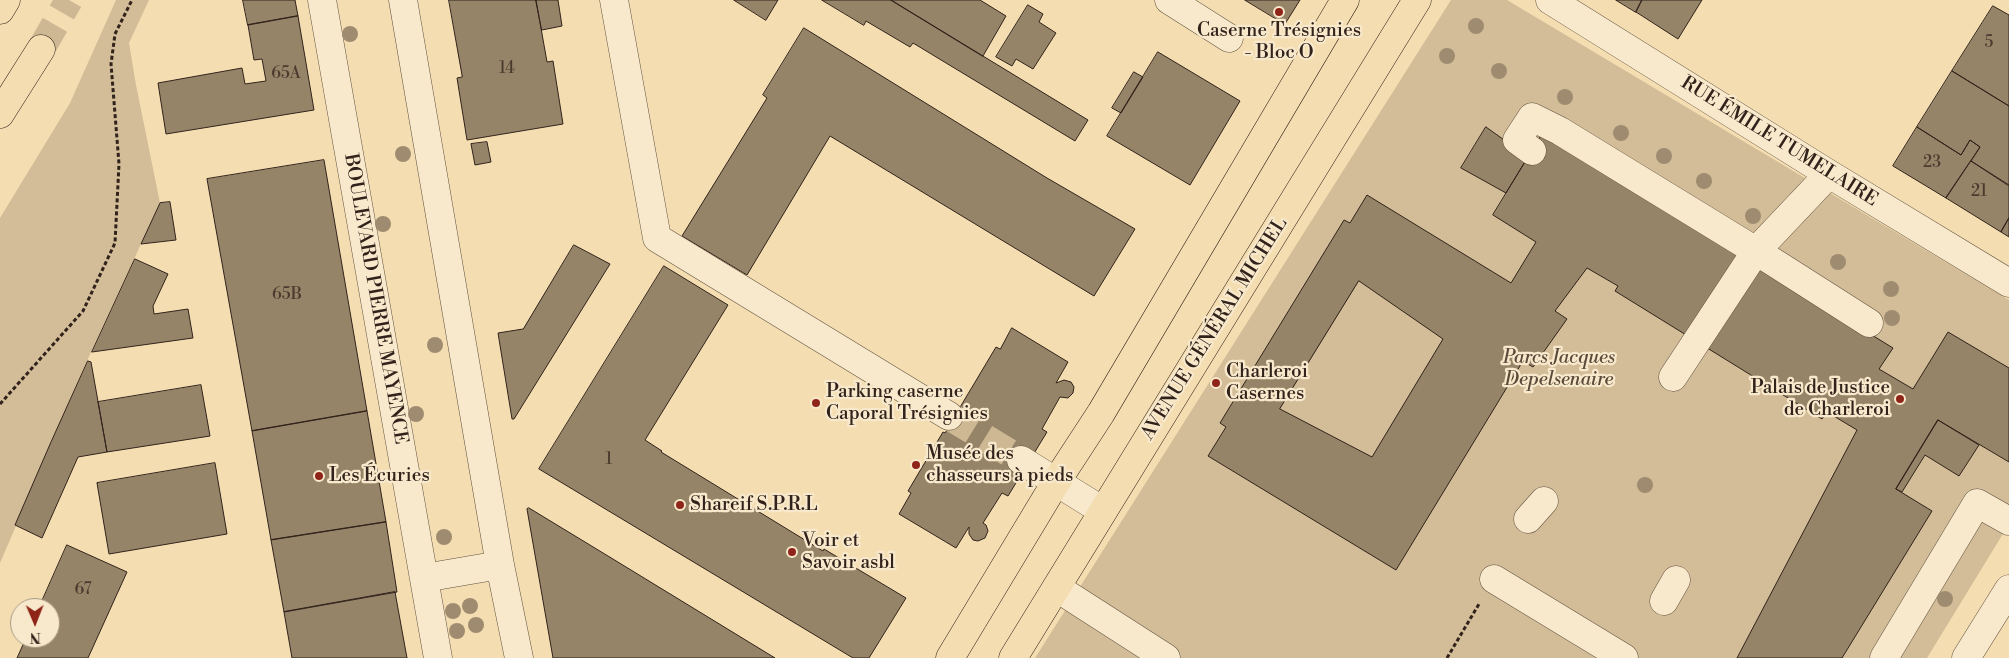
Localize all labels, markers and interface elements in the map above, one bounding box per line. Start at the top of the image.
marker: Caserne Trésignies - Bloc O [1273,6,1285,18]
place label: Caserne Trésignies - Bloc O [1197,20,1361,64]
house number: 5 [1985,33,1993,53]
house number: 14 [499,59,515,79]
house number: 65A [271,64,301,84]
street label: RUE ÉMILE TUMELAIRE [1676,72,1882,212]
street label: BOULEVARD PIERRE MAYENCE [338,152,412,446]
house number: 23 [1923,153,1941,173]
house number: 21 [1971,182,1987,202]
street label: AVENUE GÉNÉRAL MICHEL [1137,214,1293,444]
house number: 65B [272,285,302,305]
park label: Parcs Jacques Depelsenaire [1503,347,1615,391]
place label: Charleroi Casernes [1226,361,1308,405]
marker: Charleroi Casernes [1210,377,1222,389]
place label: Palais de Justice de Charleroi [1751,377,1890,421]
place label: Parking caserne Caporal Trésignies [826,381,988,425]
marker: Palais de Justice de Charleroi [1894,393,1906,405]
marker: Parking caserne Caporal Trésignies [810,397,822,409]
place label: Musée des chasseurs à pieds [926,443,1073,487]
house number: 1 [606,450,612,470]
marker: Musée des chasseurs à pieds [910,459,922,471]
place label: Les Écuries [329,465,430,487]
marker: Les Écuries [313,470,325,482]
place label: Shareif S.P.R.L [690,494,818,516]
marker: Shareif S.P.R.L [674,499,686,511]
place label: Voir et Savoir asbl [802,530,895,574]
marker: Voir et Savoir asbl [786,546,798,558]
house number: 67 [75,580,91,600]
north arrow [10,598,60,648]
text: N [30,628,41,646]

